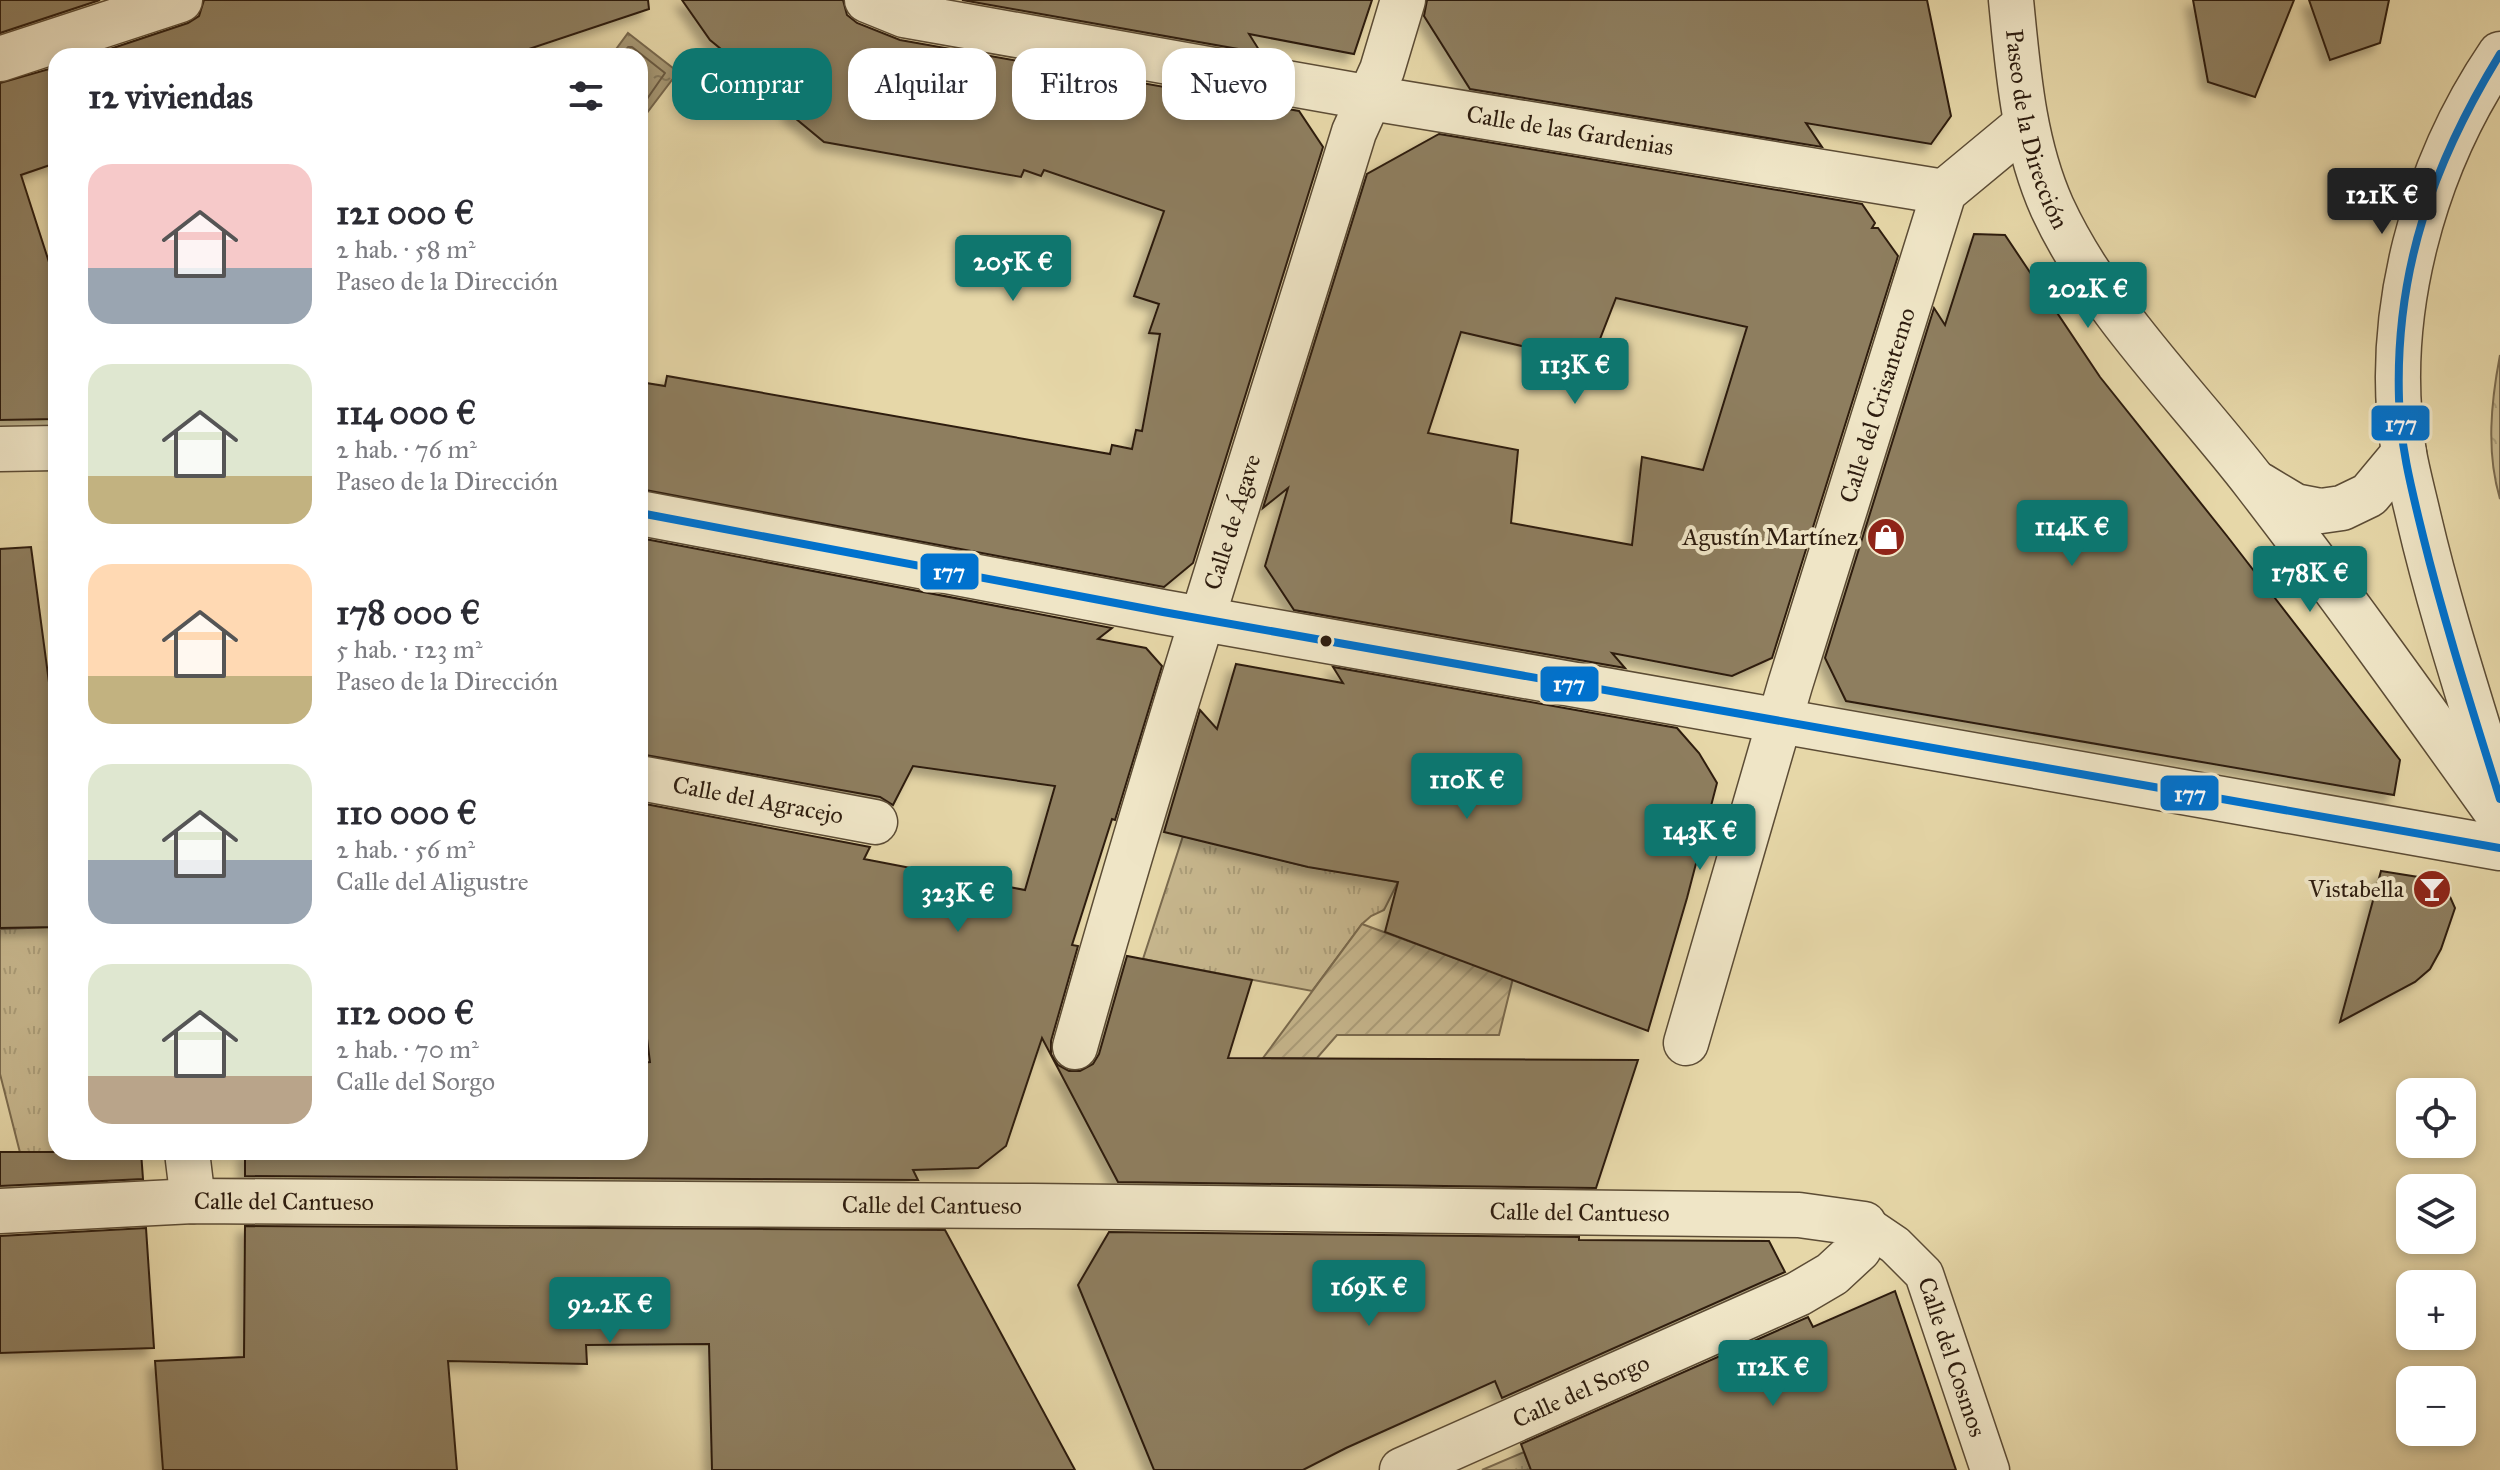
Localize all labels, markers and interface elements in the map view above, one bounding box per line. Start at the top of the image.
street label: Paseo de la Dirección [1999,28,2075,234]
chip: Comprar [672,48,832,120]
chip: Alquilar [848,48,996,120]
chip: Filtros [1012,48,1146,120]
chip: Nuevo [1162,48,1295,120]
icon: filters [564,74,608,118]
text: 12 viviendas [88,76,253,117]
street label: Calle de las Gardenias [1464,99,1676,162]
pin: 121K € [2317,168,2447,236]
text: 121K € [2345,178,2419,210]
text: 121 000 € [336,192,474,233]
icon: home [152,196,248,292]
text: 2 hab. · 58 m² [336,233,476,265]
pin: 205K € [948,235,1078,303]
text: 205K € [973,245,1053,277]
pin: 202K € [2023,262,2153,330]
text: Paseo de la Dirección [336,265,558,297]
text: 202K € [2048,272,2128,304]
street label: Calle del Crisantemo [1833,304,1922,506]
pin: 113K € [1510,338,1640,406]
text: 113K € [1540,348,1610,380]
text: 114 000 € [336,392,476,433]
icon: home [152,396,248,492]
line badge: 177 [2370,404,2431,442]
text: 177 [2385,410,2417,437]
text: 2 hab. · 76 m² [336,433,477,465]
street label: Calle de Ágave [1197,451,1267,594]
text: Paseo de la Dirección [336,465,558,497]
pin: 114K € [2007,500,2137,568]
text: 114K € [2035,510,2109,542]
shop icon: Agustín Martínez [1865,516,1907,558]
place label: Agustín Martínez [1682,522,1858,552]
pin: 178K € [2245,546,2375,614]
line badge: 177 [919,552,980,591]
text: 178K € [2271,556,2349,588]
text: 177 [933,558,965,585]
text: 178 000 € [336,592,480,633]
icon: home [152,596,248,692]
text: 5 hab. · 123 m² [336,633,483,665]
unlabelled marker [1318,633,1334,649]
text: Paseo de la Dirección [336,665,558,697]
line badge: 177 [1539,665,1600,703]
text: 177 [1553,670,1585,697]
pin: 110K € [1402,753,1532,821]
text: 110K € [1429,763,1505,795]
street label: Calle del Agracejo [670,769,846,831]
line badge: 177 [2159,774,2220,812]
text: 177 [2174,780,2206,807]
text: 110 000 € [336,792,477,833]
icon: home [152,796,248,892]
pin: 143K € [1635,804,1765,872]
text: 143K € [1663,814,1737,846]
text: 2 hab. · 56 m² [336,833,475,865]
text: Calle del Aligustre [336,865,529,897]
pin: 323K € [893,866,1023,934]
bar icon: Vistabella [2411,868,2453,910]
place label: Vistabella [2308,874,2405,904]
text: 323K € [921,876,995,908]
text: 112 000 € [336,992,474,1033]
icon: home [152,996,248,1092]
text: 2 hab. · 70 m² [336,1033,479,1065]
text: Calle del Sorgo [336,1065,495,1097]
map controls [2396,1078,2476,1446]
button: locate [2396,1078,2476,1158]
button: layers [2396,1174,2476,1254]
street label: Calle del Cantueso [194,1186,374,1217]
street label: Calle del Cantueso [842,1190,1022,1221]
street label: Calle del Cantueso [1489,1196,1670,1228]
pin: 169K € [1304,1260,1434,1328]
text: 169K € [1330,1270,1408,1302]
button: + [2396,1270,2476,1350]
street label: Calle del Cosmos [1911,1273,1993,1441]
pin: 92.2K € [536,1277,684,1345]
text: 92.2K € [567,1287,653,1319]
pin: 112K € [1708,1340,1838,1408]
street label: Calle del Sorgo [1508,1347,1654,1435]
text: 112K € [1736,1350,1810,1382]
button: − [2396,1366,2476,1446]

